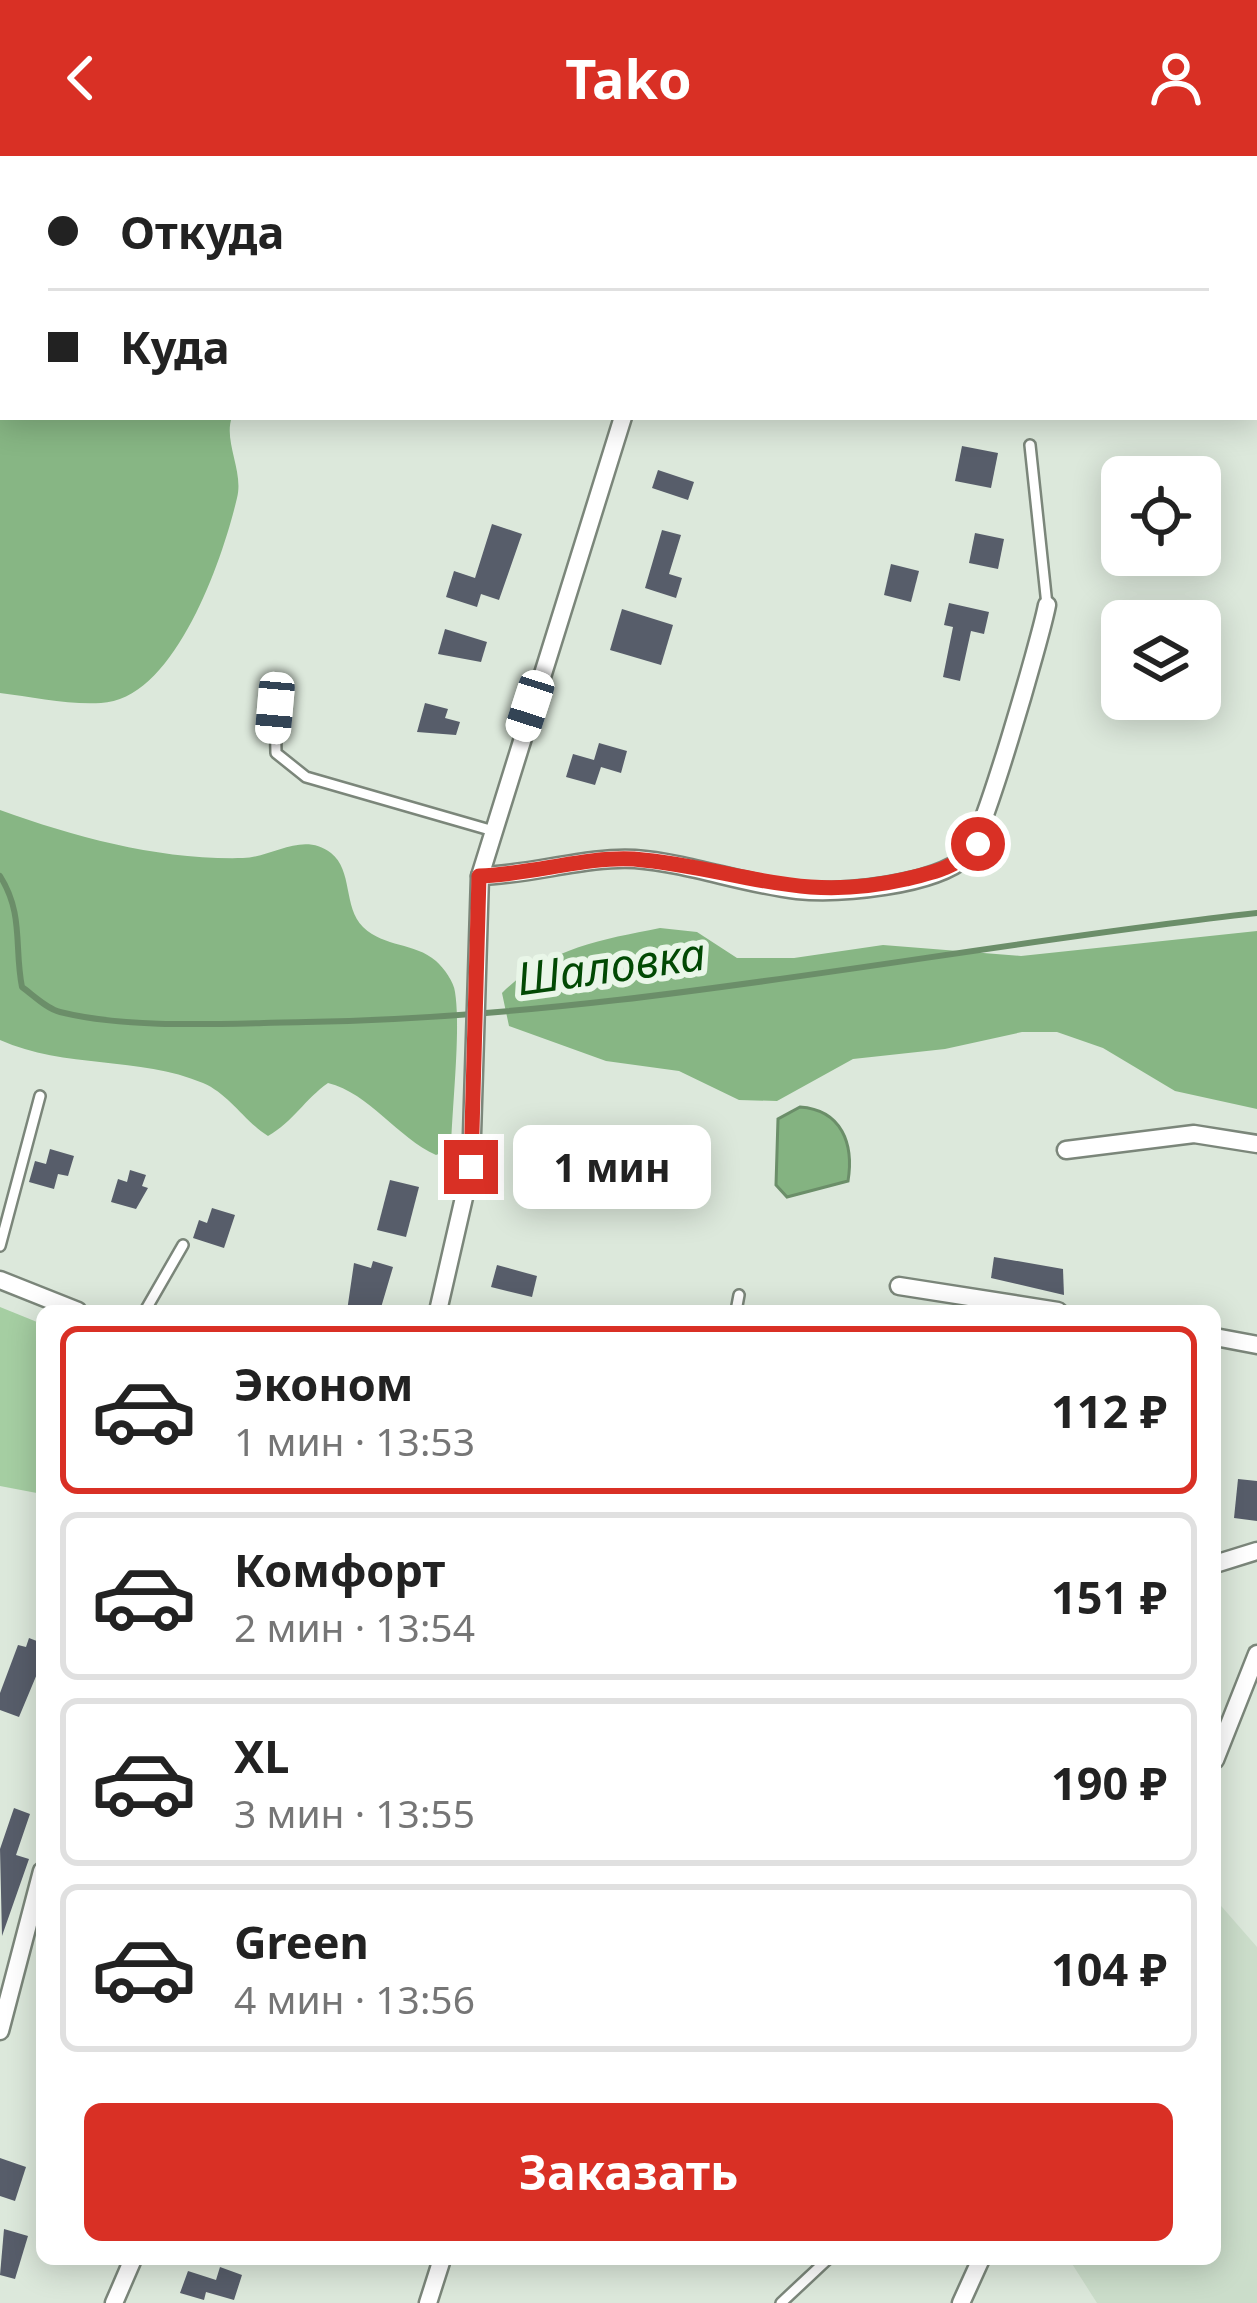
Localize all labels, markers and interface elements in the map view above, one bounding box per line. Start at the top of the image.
text: Tako [565,41,692,115]
icon: back [48,45,114,111]
icon: person [1143,45,1209,111]
text: Откуда [120,201,284,262]
text: Куда [120,316,230,377]
map controls [1101,456,1221,720]
button: locate [1101,456,1221,576]
button: layers [1101,600,1221,720]
car [502,666,558,746]
car [254,671,296,745]
route start [951,817,1005,871]
water label: Шаловка [513,922,709,1008]
callout: 1 мин [513,1125,711,1209]
route end [444,1140,498,1194]
text: 1 мин [554,1140,670,1193]
text: Эконом [234,1353,413,1414]
icon: car [90,1356,198,1464]
text: 112 ₽ [1051,1380,1167,1441]
text: 1 мин · 13:53 [234,1414,475,1467]
text: Комфорт [234,1539,445,1600]
icon: car [90,1542,198,1650]
text: 151 ₽ [1051,1566,1167,1627]
text: 2 мин · 13:54 [234,1600,475,1653]
text: XL [234,1725,289,1786]
icon: car [90,1728,198,1836]
text: 190 ₽ [1051,1752,1167,1813]
text: 3 мин · 13:55 [234,1786,475,1839]
text: Green [234,1911,369,1972]
icon: car [90,1914,198,2022]
text: 104 ₽ [1051,1938,1167,1999]
text: 4 мин · 13:56 [234,1972,475,2025]
button: Заказать [84,2103,1173,2241]

